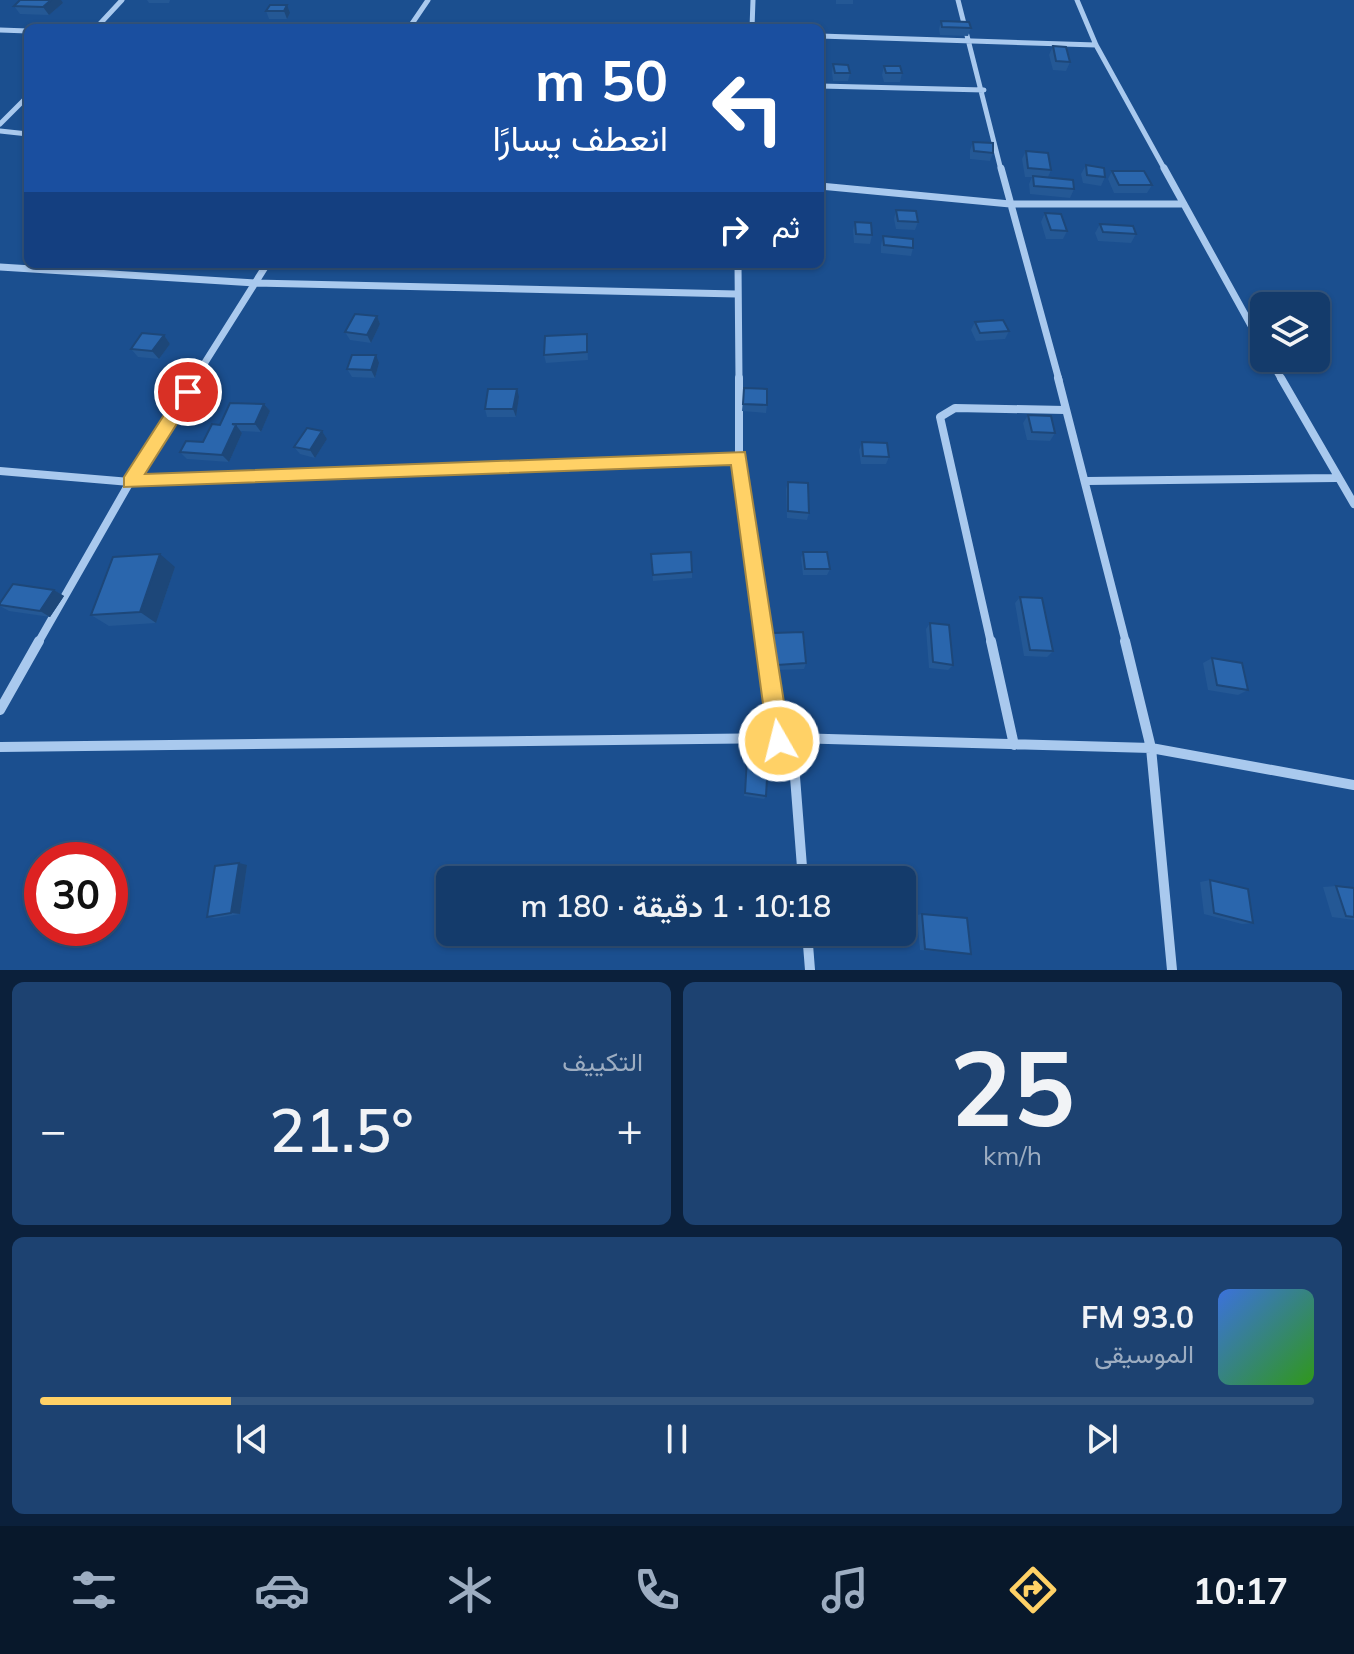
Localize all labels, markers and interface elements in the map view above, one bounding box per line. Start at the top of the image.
text: 50 m [535,45,668,115]
icon: left [696,56,800,160]
text: انعطف يسارًا [492,115,668,160]
icon: right [712,208,756,252]
text: ثم [772,208,800,246]
map controls [1250,292,1330,372]
button: layers [1250,292,1330,372]
pin [154,358,222,426]
icon: arrive [166,370,210,414]
position arrow [737,699,821,783]
speed limit sign: 30 [24,842,128,946]
text: 10:18 · 1 دقيقة · 180 m [521,887,831,925]
text: 25 [950,1021,1075,1152]
text: التكييف [562,1045,643,1078]
text: 21.5° [269,1092,414,1167]
text: − [40,1102,66,1157]
text: + [617,1102,643,1157]
text: km/h [983,1139,1042,1172]
text: 93.0 FM [1081,1298,1194,1336]
text: الموسيقى [1094,1337,1194,1370]
icon: previous [230,1417,274,1461]
icon: pause [655,1417,699,1461]
icon: next [1080,1417,1124,1461]
icon: filters [66,1562,122,1618]
icon: car [254,1562,310,1618]
icon: climate [442,1562,498,1618]
icon: phone [629,1562,685,1618]
icon: music [817,1562,873,1618]
icon: directions [1005,1562,1061,1618]
text: 10:17 [1193,1568,1288,1613]

